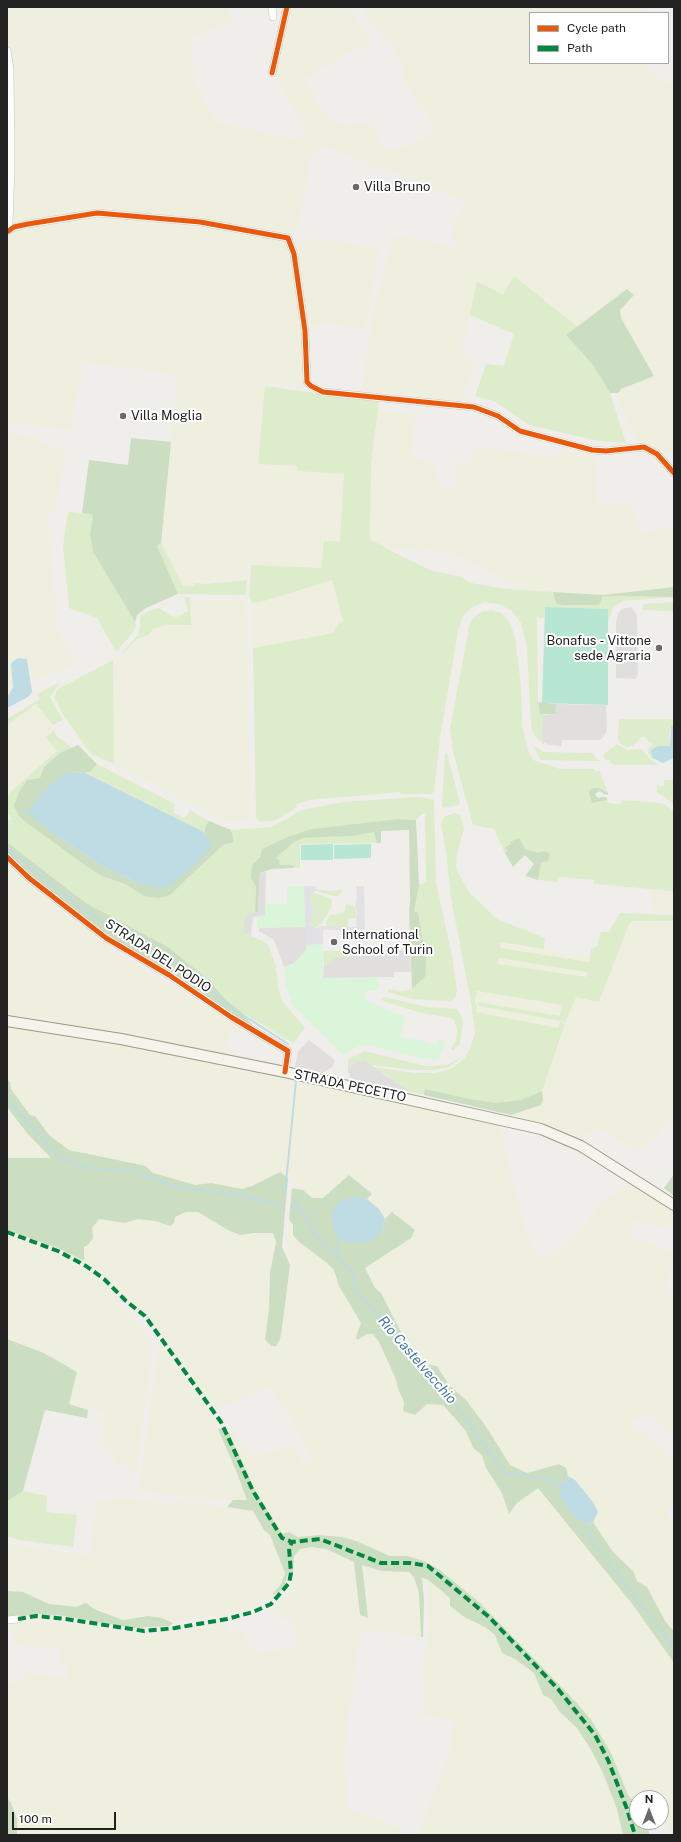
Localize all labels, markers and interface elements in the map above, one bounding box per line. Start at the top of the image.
legend [529,12,669,64]
text: Cycle path [567,21,626,35]
text: Path [567,41,593,55]
place label: Villa Bruno [364,179,430,195]
marker: Villa Bruno [351,182,361,192]
place label: Villa Moglia [131,408,202,424]
marker: Villa Moglia [118,411,128,421]
place label: Bonafus - Vittone sede Agraria [546,633,651,664]
marker: Bonafus - Vittone sede Agraria [654,643,664,653]
street label: STRADA DEL PODIO [102,916,214,996]
place label: International School of Turin [342,927,433,958]
marker: International School of Turin [329,937,339,947]
street label: STRADA PECETTO [293,1067,407,1105]
water label: Rio Castelvecchio [374,1313,460,1407]
north arrow [629,1790,669,1830]
text: N [645,1793,653,1805]
scale bar [14,1804,118,1830]
text: 100 m [19,1812,52,1826]

